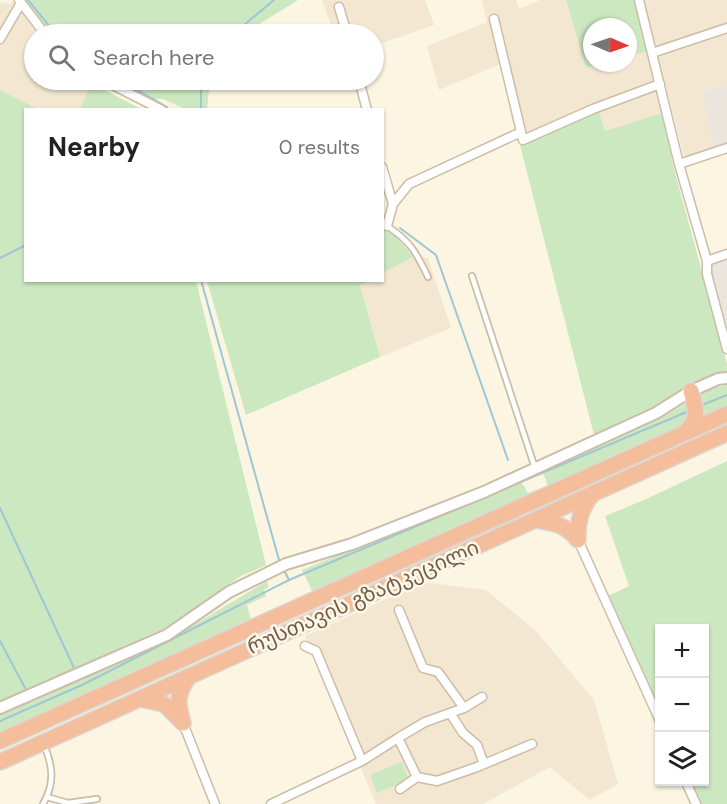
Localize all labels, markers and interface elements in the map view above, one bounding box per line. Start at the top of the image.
north arrow [583,18,637,72]
search box [24,24,384,90]
icon: search [45,41,78,74]
text: Search here [93,43,214,72]
text: Nearby [48,130,140,164]
text: 0 results [279,134,360,160]
street label: რუსთავის გზატკეცილი [243,533,483,661]
map controls [655,624,709,786]
button: + [655,624,709,678]
button: − [655,678,709,732]
button: layers [655,732,709,786]

